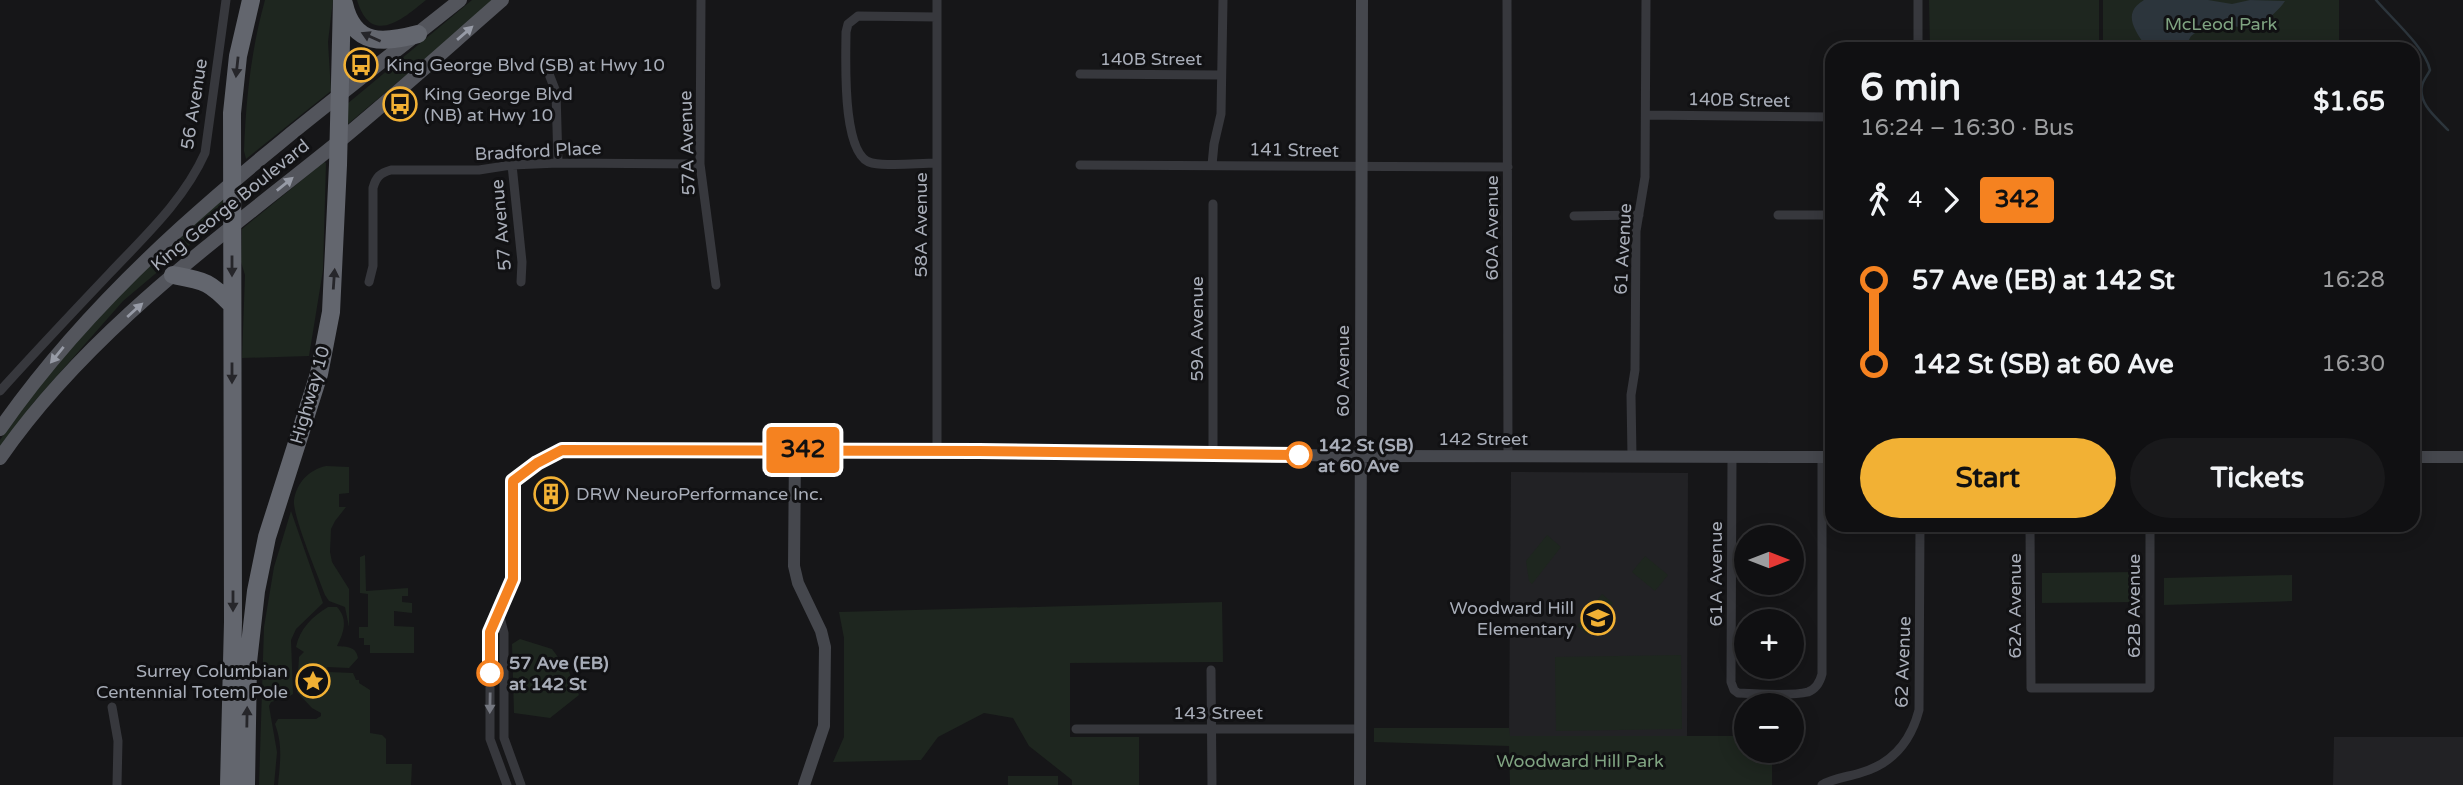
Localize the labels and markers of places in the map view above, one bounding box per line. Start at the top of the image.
bus stop icon: King George Blvd (SB) at Hwy 10 [342,46,380,84]
place label: King George Blvd (SB) at Hwy 10 [386,54,665,76]
place label: King George Blvd (NB) at Hwy 10 [424,83,573,126]
bus stop icon: King George Blvd (NB) at Hwy 10 [381,85,419,123]
place label: 142 St (SB) at 60 Ave [1318,434,1414,477]
marker: 142 St (SB) at 60 Ave [1286,442,1312,468]
building icon: DRW NeuroPerformance Inc. [532,475,570,513]
place label: DRW NeuroPerformance Inc. [576,483,823,505]
place label: Woodward Hill Elementary [1450,597,1574,640]
school or university icon: Woodward Hill Elementary [1579,599,1617,637]
place label: 57 Ave (EB) at 142 St [509,652,609,695]
place label: Surrey Columbian Centennial Totem Pole [96,660,288,703]
marker: 57 Ave (EB) at 142 St [477,660,503,686]
place icon: Surrey Columbian Centennial Totem Pole [294,662,332,700]

